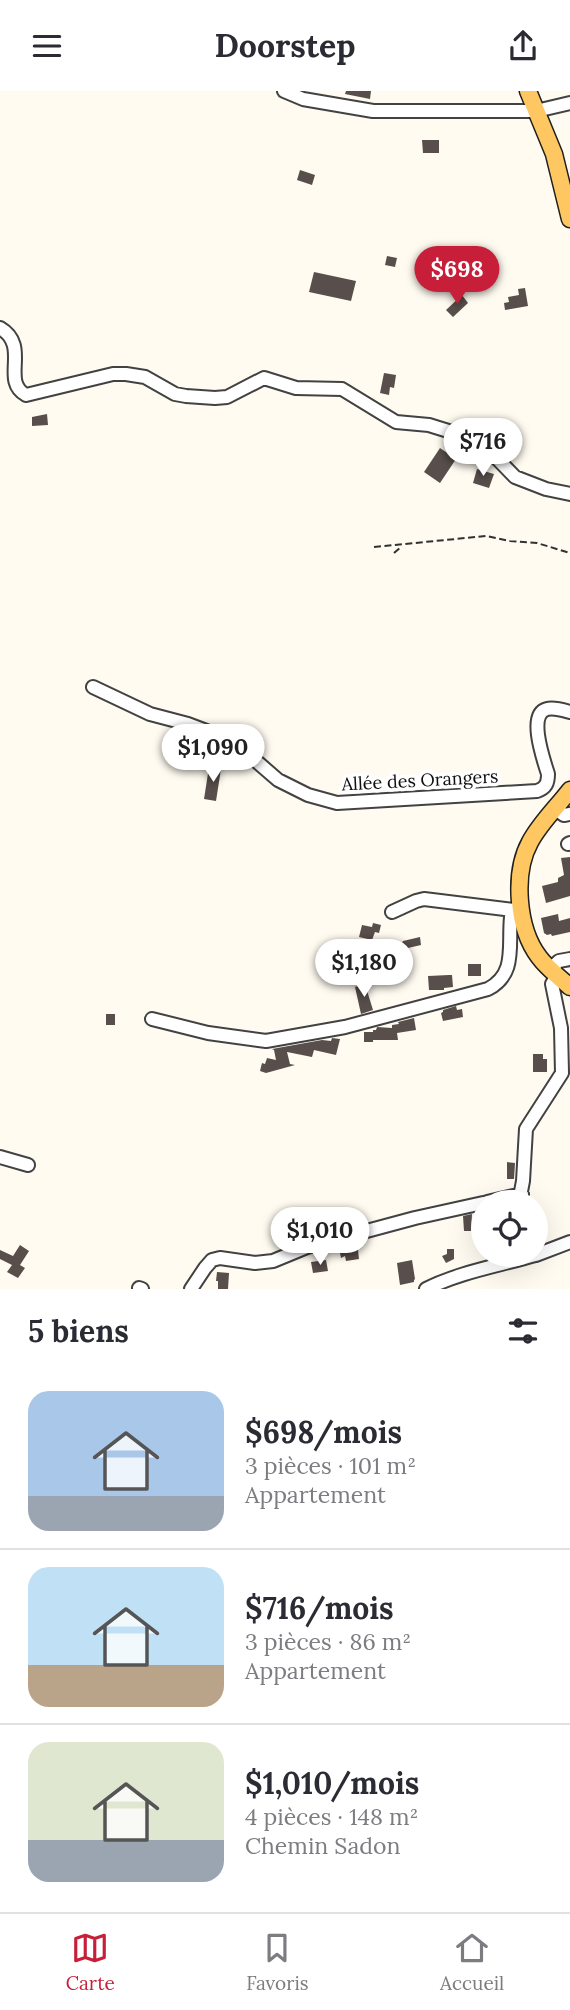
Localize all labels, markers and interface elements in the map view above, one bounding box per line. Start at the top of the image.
text: Doorstep [215,25,355,66]
icon: menu [28,27,66,65]
icon: share [504,27,542,65]
pin: $698 [416,247,498,306]
text: $698 [430,254,484,283]
pin: $716 [442,419,524,478]
text: $716 [460,426,506,455]
pin: $1,090 [156,725,270,784]
text: $1,090 [178,732,248,761]
street label: Allée des Orangers [340,764,499,796]
pin: $1,180 [307,939,421,999]
text: $1,180 [331,947,397,976]
map controls [471,1190,548,1267]
button: locate [471,1190,548,1267]
pin: $1,010 [263,1207,377,1267]
text: $1,010 [287,1215,353,1244]
text: 5 biens [28,1312,129,1350]
icon: filters [504,1312,542,1350]
text: $698/mois [245,1413,402,1451]
icon: home [84,1419,168,1503]
text: 3 pièces · 101 m² [245,1451,416,1480]
text: Appartement [245,1480,386,1509]
text: $716/mois [245,1589,394,1627]
icon: home [84,1595,168,1679]
text: 3 pièces · 86 m² [245,1627,411,1656]
text: Appartement [245,1656,386,1685]
text: $1,010/mois [245,1764,419,1802]
icon: home [84,1770,168,1854]
text: 4 pièces · 148 m² [245,1802,418,1831]
text: Chemin Sadon [245,1831,400,1860]
tab: Carte [66,1929,115,1995]
tab: Favoris [246,1929,309,1995]
tab: Accueil [440,1929,504,1995]

